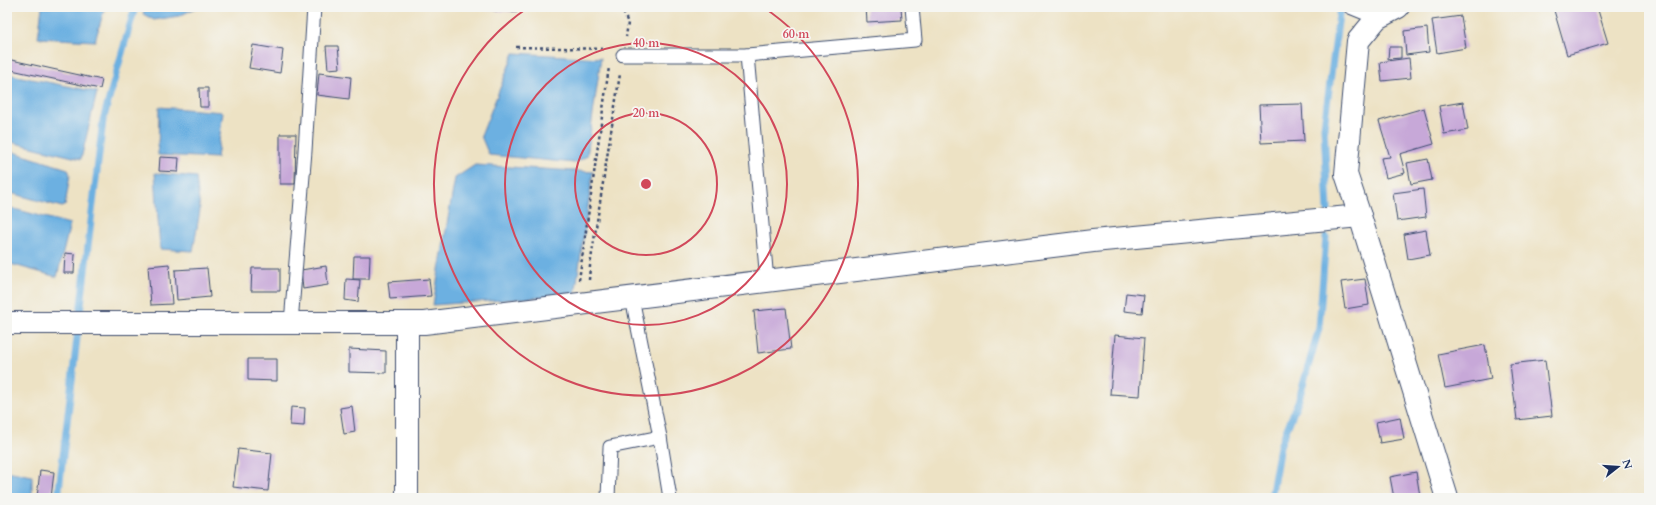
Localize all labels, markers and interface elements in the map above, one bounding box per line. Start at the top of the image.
text: 60 m [783,26,810,42]
text: 40 m [633,35,660,51]
text: 20 m [633,105,660,121]
centre of rings [639,177,653,191]
north arrow [1598,447,1638,487]
text: N [1619,457,1636,471]

